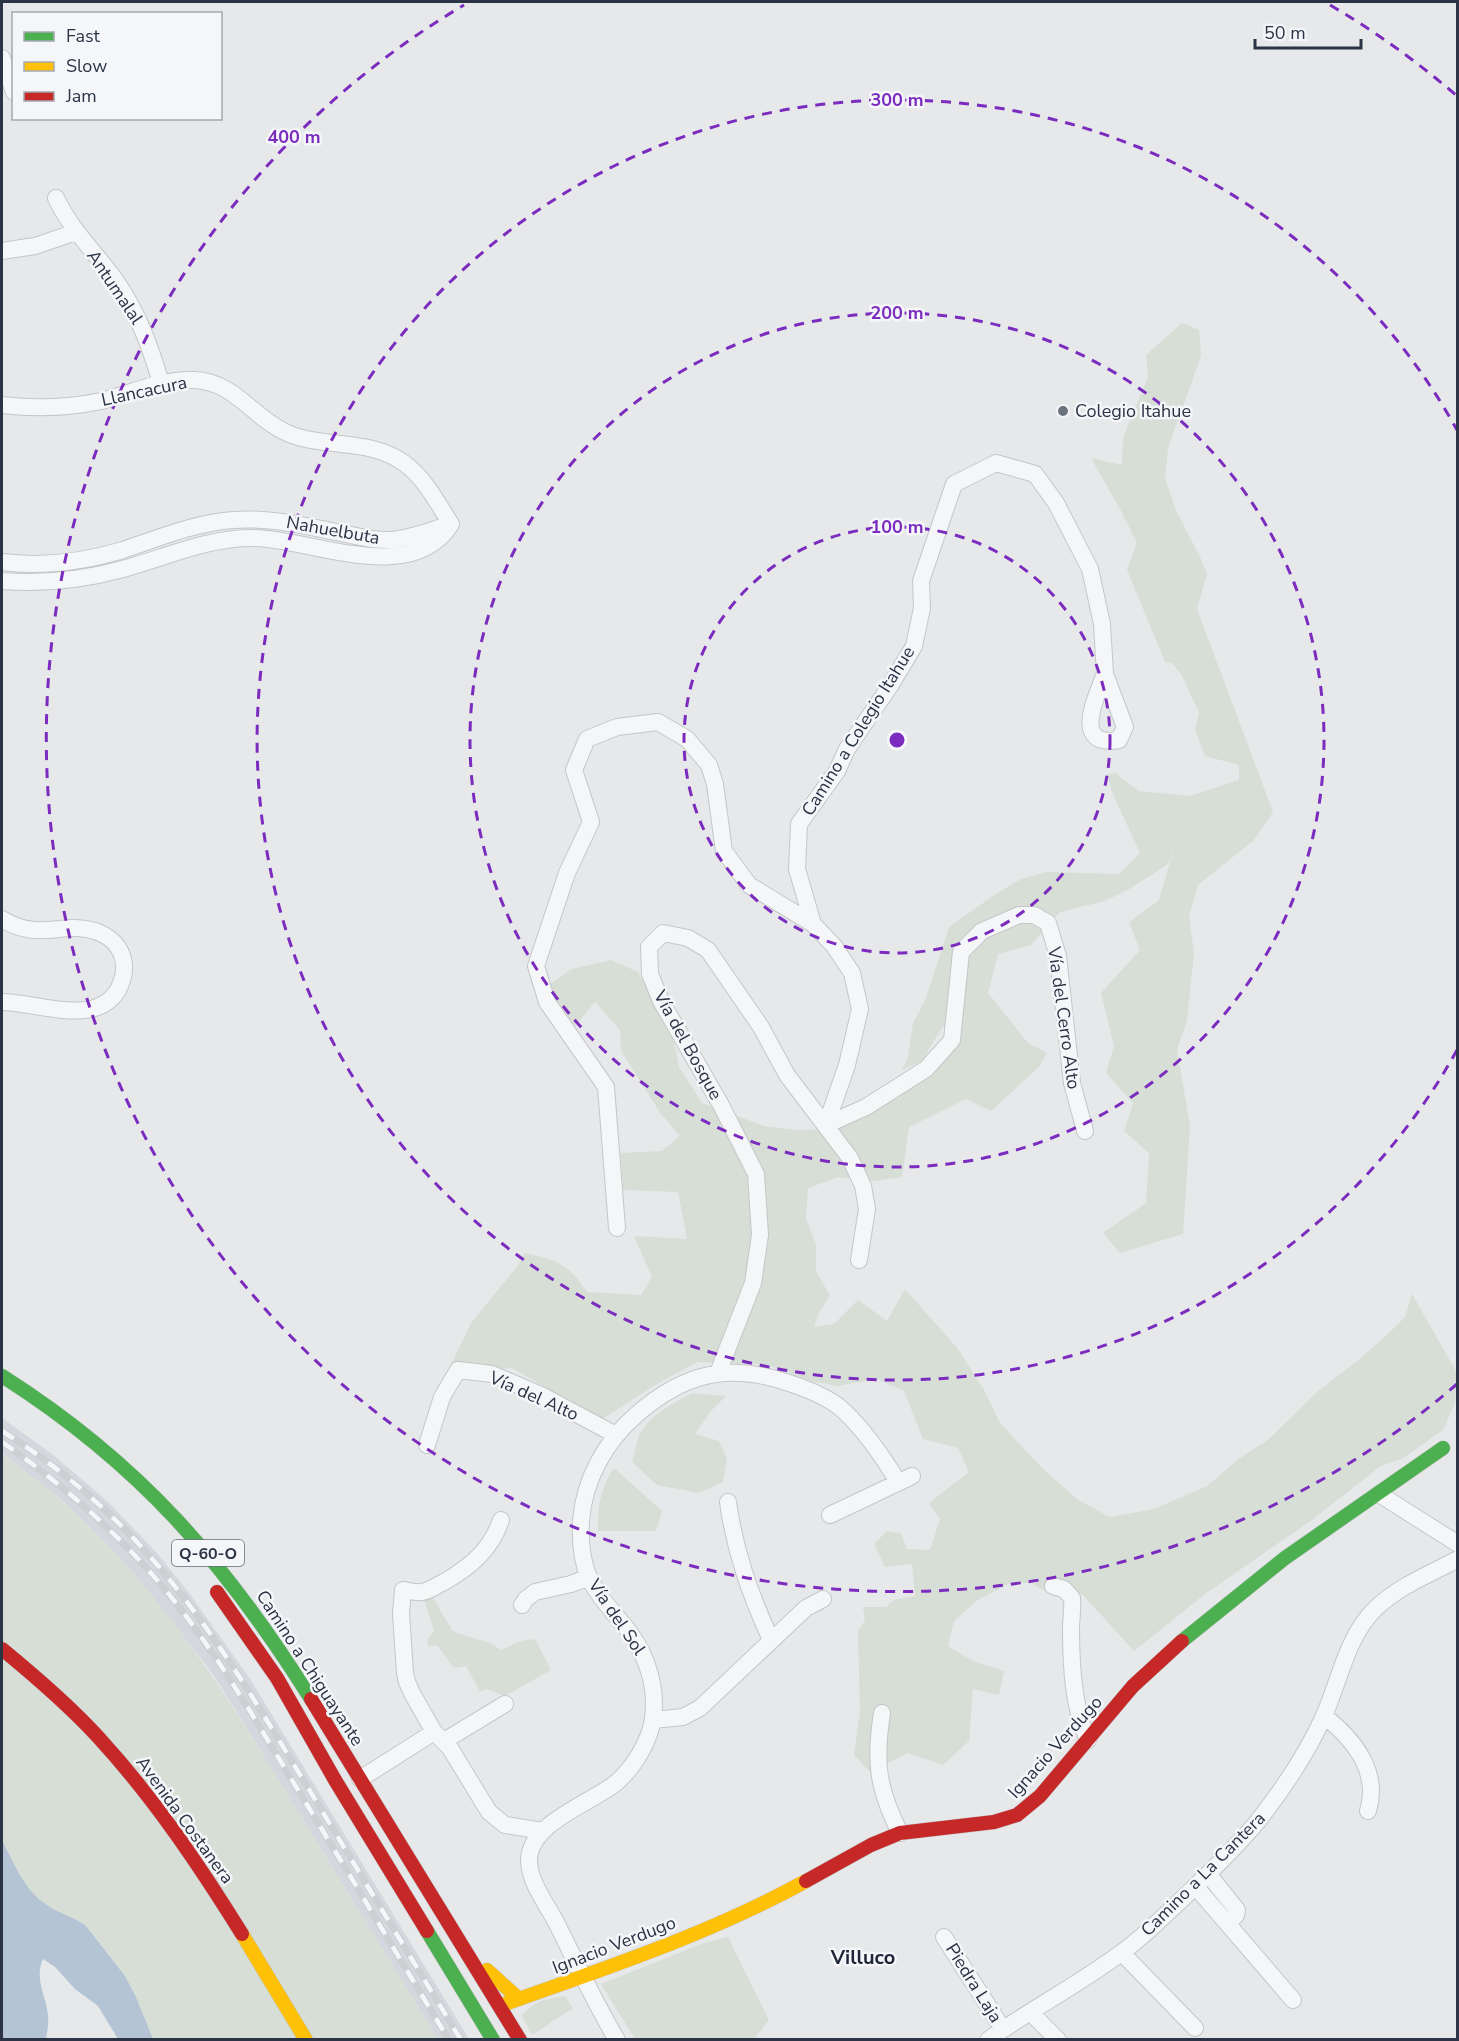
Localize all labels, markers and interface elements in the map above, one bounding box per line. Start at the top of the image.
legend [12,12,222,120]
scale bar [1255,12,1362,50]
text: 50 m [1264,21,1306,45]
text: Fast [66,24,101,48]
text: Slow [66,54,107,78]
text: Jam [65,84,97,108]
text: 300 m [870,88,924,112]
text: 400 m [267,125,321,149]
street label: Antumalal [81,245,149,329]
text: 200 m [870,301,924,325]
street label: Llancacura [99,370,189,412]
place label: Colegio Itahue [1075,399,1191,423]
marker: Colegio Itahue [1056,404,1070,418]
street label: Nahuelbuta [284,510,382,550]
text: 100 m [870,515,924,539]
street label: Camino a Colegio Itahue [796,642,920,820]
centre of rings [887,730,907,750]
street label: Vía del Cerro Alto [1042,944,1086,1091]
street label: Vía del Bosque [647,985,728,1104]
street label: Vía del Alto [485,1365,582,1426]
road number: Q-60-O [172,1540,244,1566]
street label: Vía del Sol [582,1573,652,1660]
street label: Camino a Chiguayante [251,1585,369,1751]
street label: Ignacio Verdugo [1002,1690,1108,1804]
street label: Avenida Costanera [131,1751,239,1889]
street label: Camino a La Cantera [1135,1806,1271,1942]
street label: Ignacio Verdugo [549,1910,679,1980]
street label: Piedra Laja [940,1939,1008,2027]
district label: Villuco [830,1944,895,1971]

